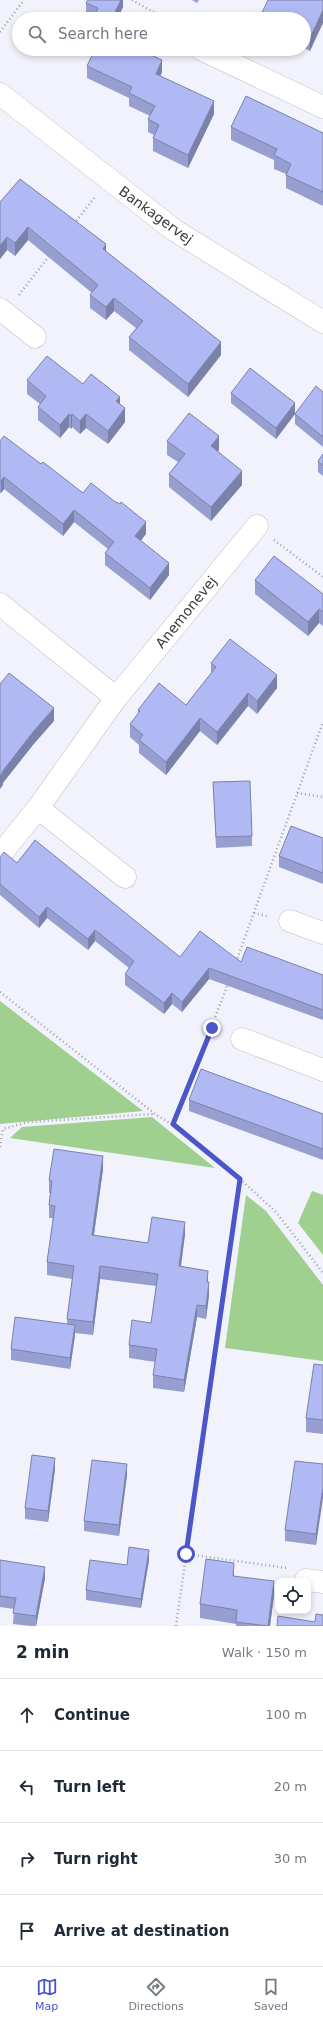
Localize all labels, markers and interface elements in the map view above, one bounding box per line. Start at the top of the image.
search box [12,12,311,56]
icon: search [26,23,48,45]
text: Search here [58,25,148,43]
street label: Bankagervej [116,183,196,247]
street label: Anemonevej [152,573,220,651]
route end [203,1019,221,1037]
route start [177,1545,195,1563]
map controls [275,1578,311,1614]
button: locate [275,1578,311,1614]
text: 2 min [16,1642,69,1662]
text: Walk · 150 m [222,1645,307,1660]
icon: ahead [16,1704,38,1726]
text: Continue [54,1706,130,1724]
text: 100 m [265,1707,307,1722]
icon: left [16,1776,38,1798]
text: Turn left [54,1778,126,1796]
text: 20 m [274,1779,307,1794]
icon: right [16,1848,38,1870]
text: Turn right [54,1850,138,1868]
text: 30 m [274,1851,307,1866]
icon: arrive [16,1920,38,1942]
text: Arrive at destination [54,1922,229,1940]
tab: Map [35,1976,58,2013]
tab: Directions [128,1976,184,2013]
tab: Saved [254,1976,288,2013]

